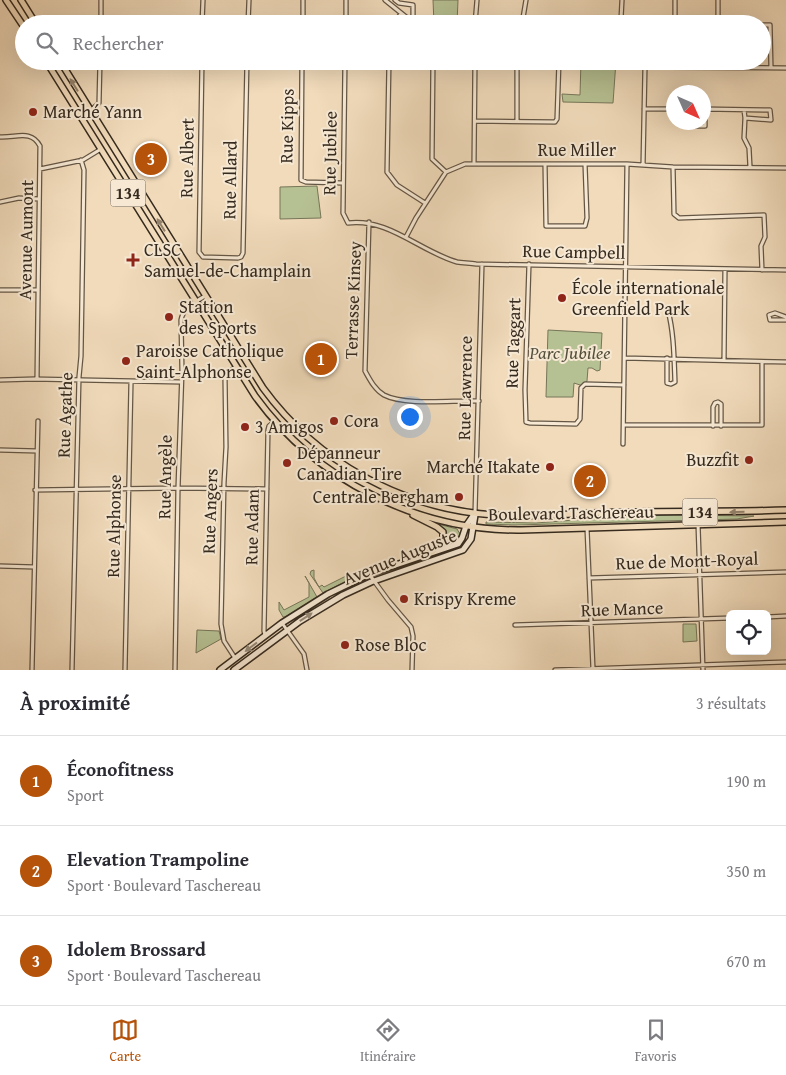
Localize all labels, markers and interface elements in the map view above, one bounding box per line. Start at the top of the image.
search box [15,15,771,70]
icon: search [33,29,61,57]
text: Rechercher [73,29,164,57]
one-way arrow [70,79,79,92]
north arrow [666,85,711,130]
street label: Rue Kipps [272,88,301,164]
place label: Marché Yann [43,98,142,125]
marker: Marché Yann [27,106,39,118]
street label: Rue Jubilee [315,111,344,195]
street label: Rue Albert [172,117,201,198]
street label: Rue Miller [538,136,617,163]
pin: 3 [135,140,167,178]
street label: Rue Allard [215,140,244,220]
street label: Avenue Aumont [11,179,40,300]
road number: 134 [110,180,146,207]
one-way arrow [156,218,166,232]
place label: CLSC Samuel-de-Champlain [144,236,311,284]
street label: Rue Campbell [522,237,626,266]
street label: Terrasse Kinsey [337,240,368,359]
marker: CLSC Samuel-de-Champlain [126,253,140,267]
place label: École internationale Greenfield Park [572,274,724,322]
marker: École internationale Greenfield Park [556,292,568,304]
place label: Station des Sports [179,293,257,341]
street label: Rue Taggart [497,297,528,389]
marker: Station des Sports [163,311,175,323]
street label: Rue Lawrence [450,336,479,440]
place label: Paroisse Catholique Saint-Alphonse [136,337,284,385]
park label: Parc Jubilee [529,339,610,366]
pin: 1 [305,340,337,378]
marker: Paroisse Catholique Saint-Alphonse [120,355,132,367]
street label: Rue Agathe [50,372,79,458]
your location [397,404,423,430]
place label: Cora [344,407,379,434]
place label: 3 Amigos [255,413,324,440]
marker: Cora [328,415,340,427]
marker: 3 Amigos [239,421,251,433]
street label: Rue Angèle [150,435,179,519]
place label: Dépanneur Canadian Tire [297,439,402,487]
place label: Buzzfit [686,446,740,473]
place label: Marché Itakate [427,453,540,480]
marker: Buzzfit [743,454,755,466]
marker: Dépanneur Canadian Tire [281,457,293,469]
marker: Marché Itakate [544,461,556,473]
pin: 2 [574,462,606,500]
street label: Rue Angers [195,468,224,554]
street label: Rue Alphonse [99,474,128,578]
place label: Centrale Bergham [313,483,449,510]
street label: Rue Adam [237,488,266,565]
marker: Centrale Bergham [453,491,465,503]
street label: Boulevard Taschereau [488,498,654,527]
road number: 134 [682,498,718,526]
one-way arrow [729,508,745,516]
street label: Avenue Auguste [339,521,461,592]
street label: Rue de Mont-Royal [615,545,759,576]
place label: Krispy Kreme [414,585,516,612]
marker: Krispy Kreme [398,593,410,605]
street label: Rue Mance [580,594,664,623]
map controls [726,610,771,655]
button: locate [726,610,771,655]
one-way arrow [299,613,313,622]
place label: Rose Bloc [355,631,427,658]
marker: Rose Bloc [339,639,351,651]
one-way arrow [245,641,258,652]
text: À proximité [20,687,130,718]
text: 3 résultats [696,691,766,715]
text: Éconofitness [67,755,174,783]
text: 1 [32,769,40,793]
text: 190 m [726,769,766,793]
text: Sport [67,783,104,807]
text: Elevation Trampoline [67,845,249,873]
text: 2 [32,859,40,883]
text: 350 m [726,859,766,883]
text: Sport · Boulevard Taschereau [67,873,261,897]
text: Idolem Brossard [67,935,206,963]
text: 3 [32,949,40,973]
text: 670 m [726,949,766,973]
text: Sport · Boulevard Taschereau [67,963,261,987]
tab: Carte [109,1016,141,1066]
tab: Itinéraire [360,1016,416,1066]
tab: Favoris [635,1016,677,1066]

